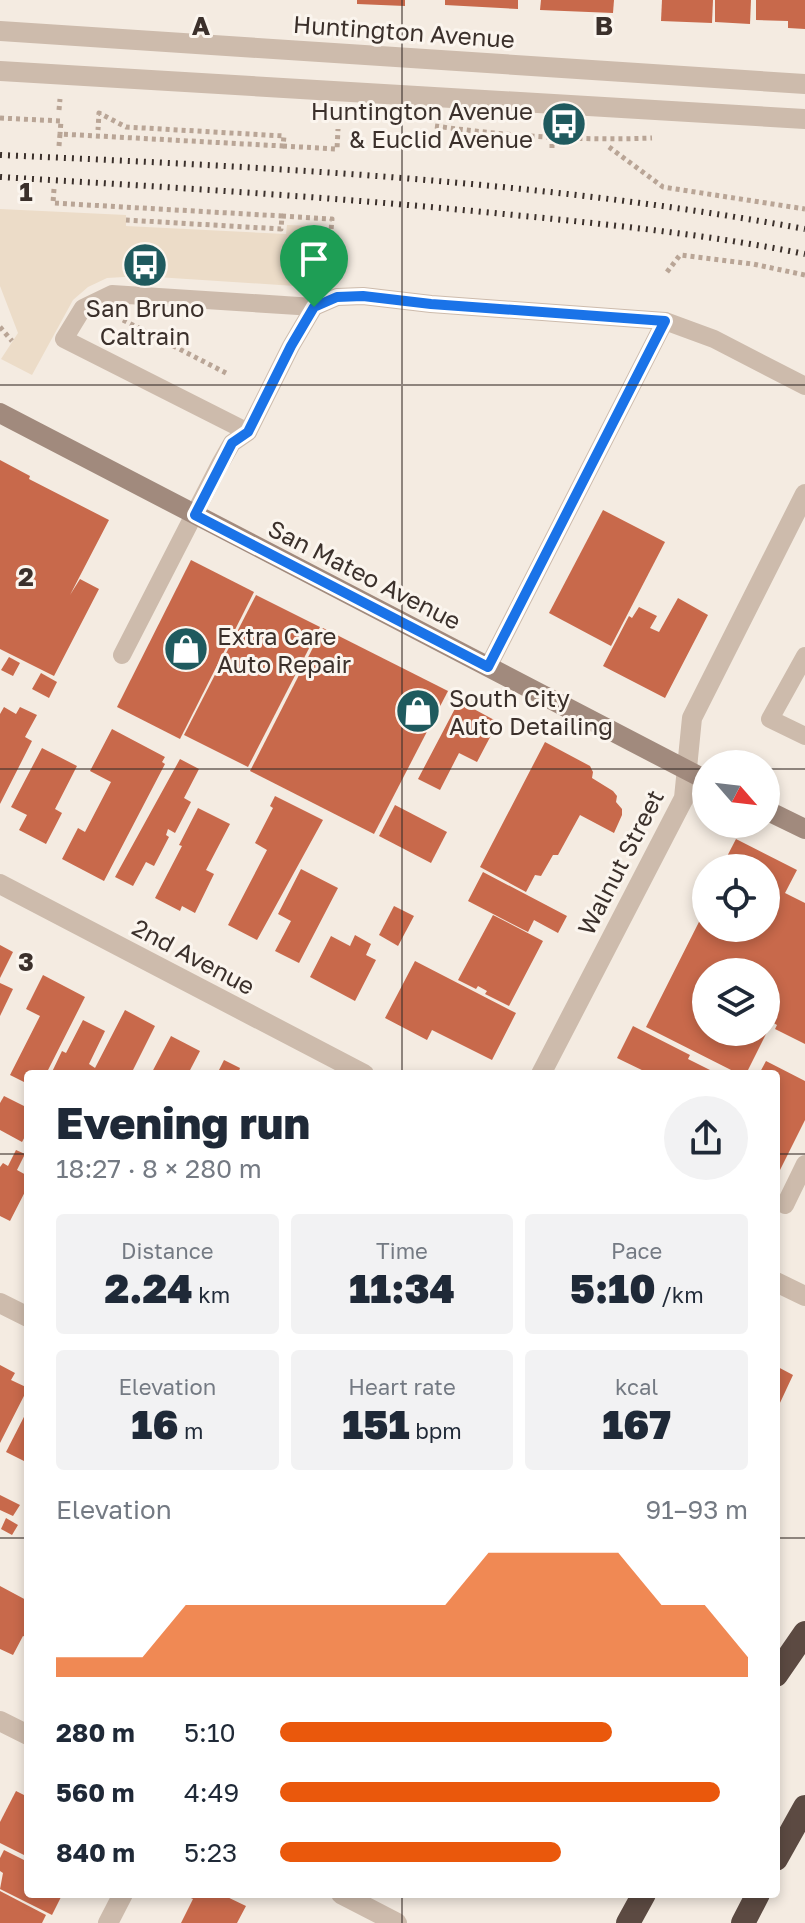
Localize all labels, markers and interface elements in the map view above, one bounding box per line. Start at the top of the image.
street label: Huntington Avenue [292,9,516,53]
text: A [192,10,211,41]
text: B [595,10,613,41]
place label: Huntington Avenue & Euclid Avenue [311,96,533,153]
bus stop icon: Huntington Avenue & Euclid Avenue [540,100,588,148]
text: 1 [19,176,33,207]
pin [280,225,348,307]
icon: arrive [292,237,336,281]
bus stop icon: San Bruno Caltrain [121,241,169,289]
place label: San Bruno Caltrain [86,293,204,350]
street label: San Mateo Avenue [264,513,466,635]
text: 2 [18,561,34,592]
place label: Extra Care Auto Repair [217,621,351,678]
shop icon: Extra Care Auto Repair [162,625,210,673]
place label: South City Auto Detailing [449,683,613,740]
shop icon: South City Auto Detailing [394,687,442,735]
north arrow [692,750,780,838]
map controls [692,750,780,1046]
street label: Walnut Street [571,784,669,940]
button: locate [692,854,780,942]
street label: 2nd Avenue [128,912,260,1000]
text: 3 [18,946,34,977]
button: layers [692,958,780,1046]
text: Evening run [56,1096,310,1149]
button: share [664,1096,748,1180]
text: 18:27 · 8 × 280 m [56,1153,262,1184]
text: Distance [121,1237,214,1264]
text: Time [376,1237,428,1264]
text: Pace [611,1237,662,1264]
text: 2.24 [105,1264,193,1312]
text: 11:34 [349,1264,455,1312]
text: 5:10 [570,1264,656,1312]
text: km [193,1281,230,1308]
text: /km [656,1281,704,1308]
text: Elevation [118,1373,216,1400]
text: Heart rate [348,1373,456,1400]
text: kcal [615,1373,658,1400]
text: 16 [131,1400,178,1448]
text: 151 [342,1400,410,1448]
text: 167 [602,1400,671,1448]
text: m [178,1417,203,1444]
text: bpm [410,1417,462,1444]
text: Elevation [56,1494,172,1525]
text: 91–93 m [645,1494,748,1525]
text: 280 m [56,1717,135,1748]
text: 5:10 [184,1717,236,1748]
text: 560 m [56,1777,135,1808]
text: 4:49 [184,1777,239,1808]
text: 840 m [56,1837,135,1868]
text: 5:23 [184,1837,237,1868]

